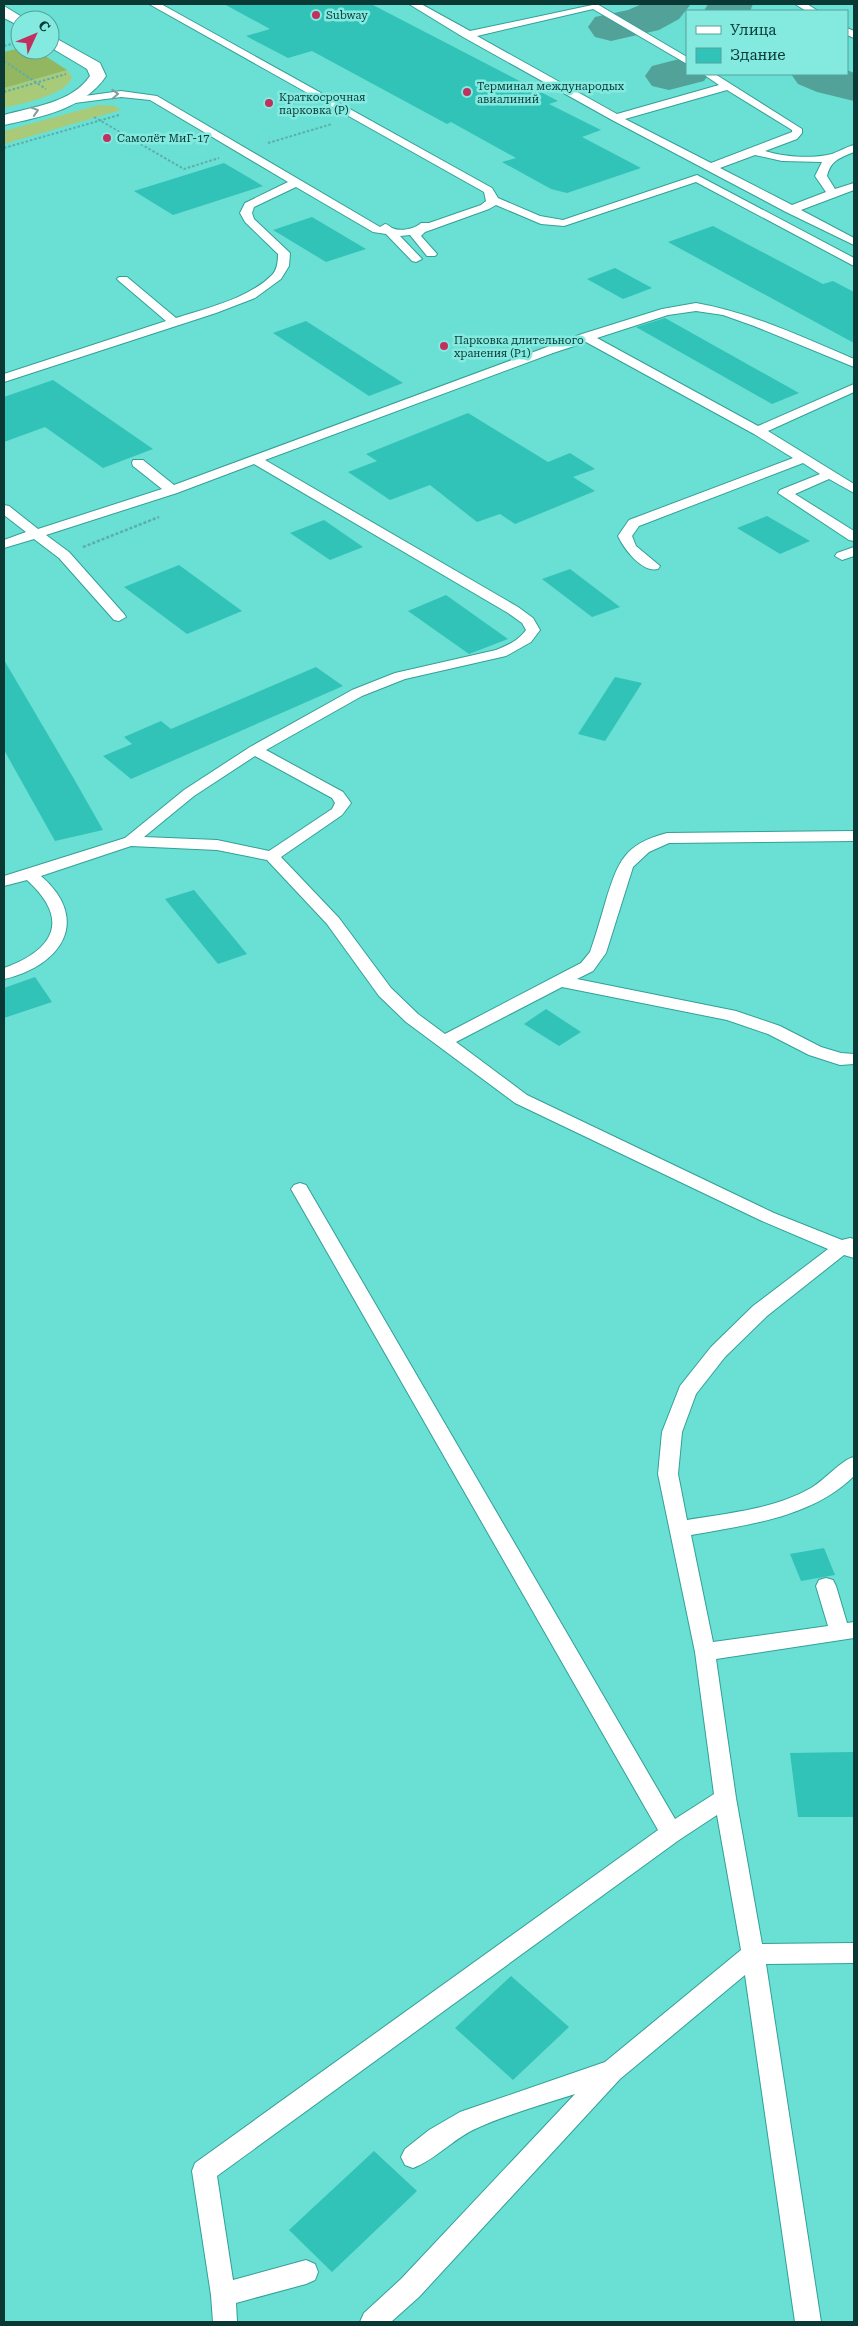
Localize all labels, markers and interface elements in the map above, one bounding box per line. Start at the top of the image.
marker: Subway [310,9,322,21]
place label: Subway [326,9,368,22]
north arrow [10,10,60,60]
legend [686,10,848,75]
text: С [35,17,54,35]
text: Улица [730,21,776,39]
text: Здание [730,46,786,64]
place label: Терминал международых авиалиний [477,80,625,106]
marker: Терминал международых авиалиний [461,86,473,98]
one-way arrow [111,89,119,100]
place label: Краткосрочная парковка (P) [279,91,366,117]
marker: Краткосрочная парковка (P) [263,97,275,109]
one-way arrow [31,106,39,116]
marker: Самолёт МиГ-17 [101,132,113,144]
place label: Самолёт МиГ-17 [117,132,210,145]
place label: Парковка длительного хранения (P1) [454,334,584,360]
marker: Парковка длительного хранения (P1) [438,340,450,352]

